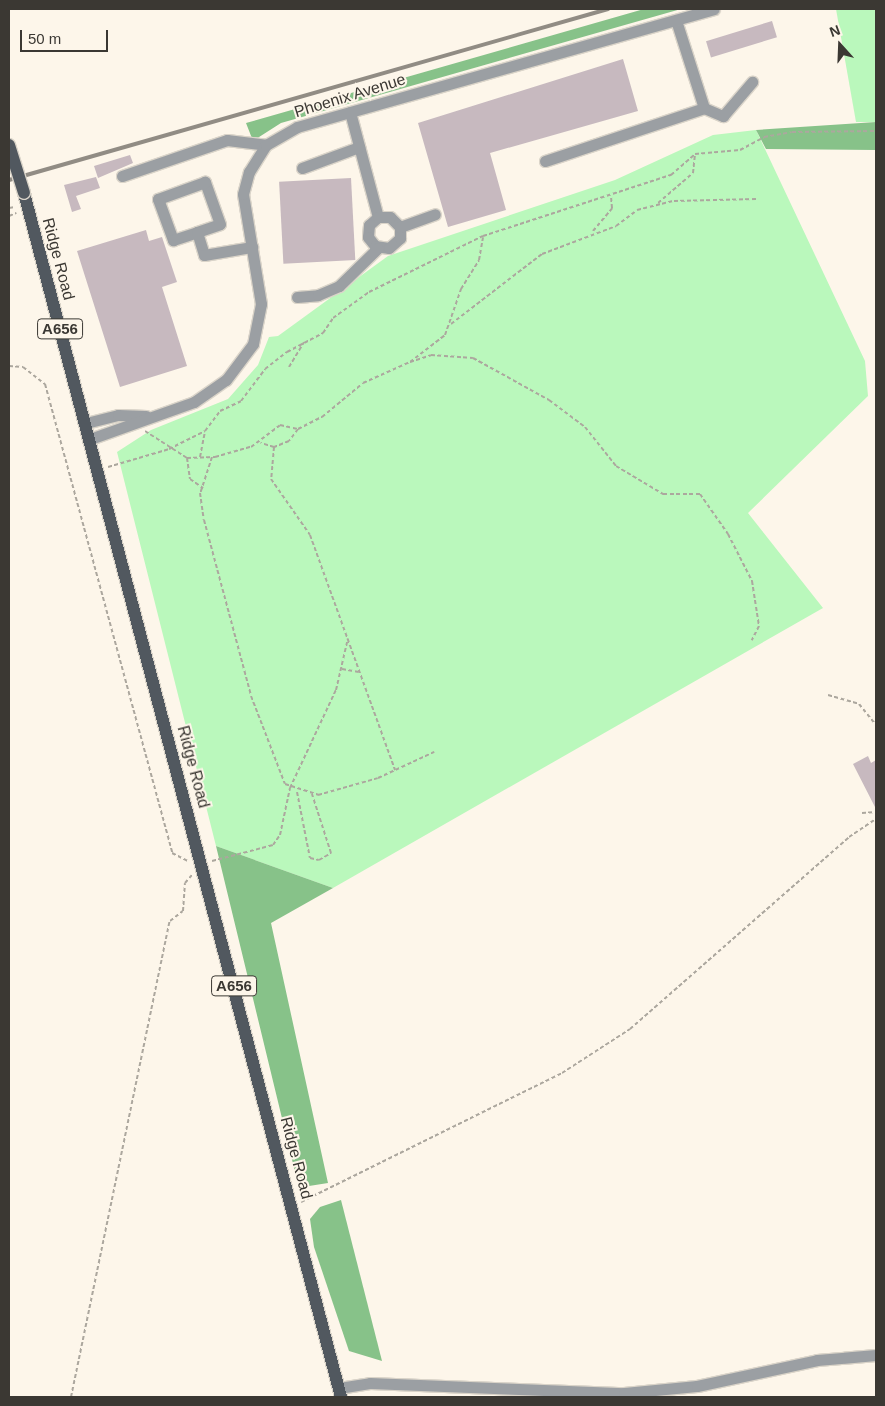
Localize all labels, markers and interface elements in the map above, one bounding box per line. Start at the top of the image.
scale bar [22,20,110,52]
north arrow [815,20,865,70]
text: N [827,22,842,40]
text: 50 m [28,30,61,47]
street label: Phoenix Avenue [292,70,408,122]
street label: Ridge Road [38,216,78,302]
road number: A656 [36,316,84,342]
street label: Ridge Road [173,724,213,810]
road number: A656 [210,974,258,998]
street label: Ridge Road [276,1115,316,1201]

